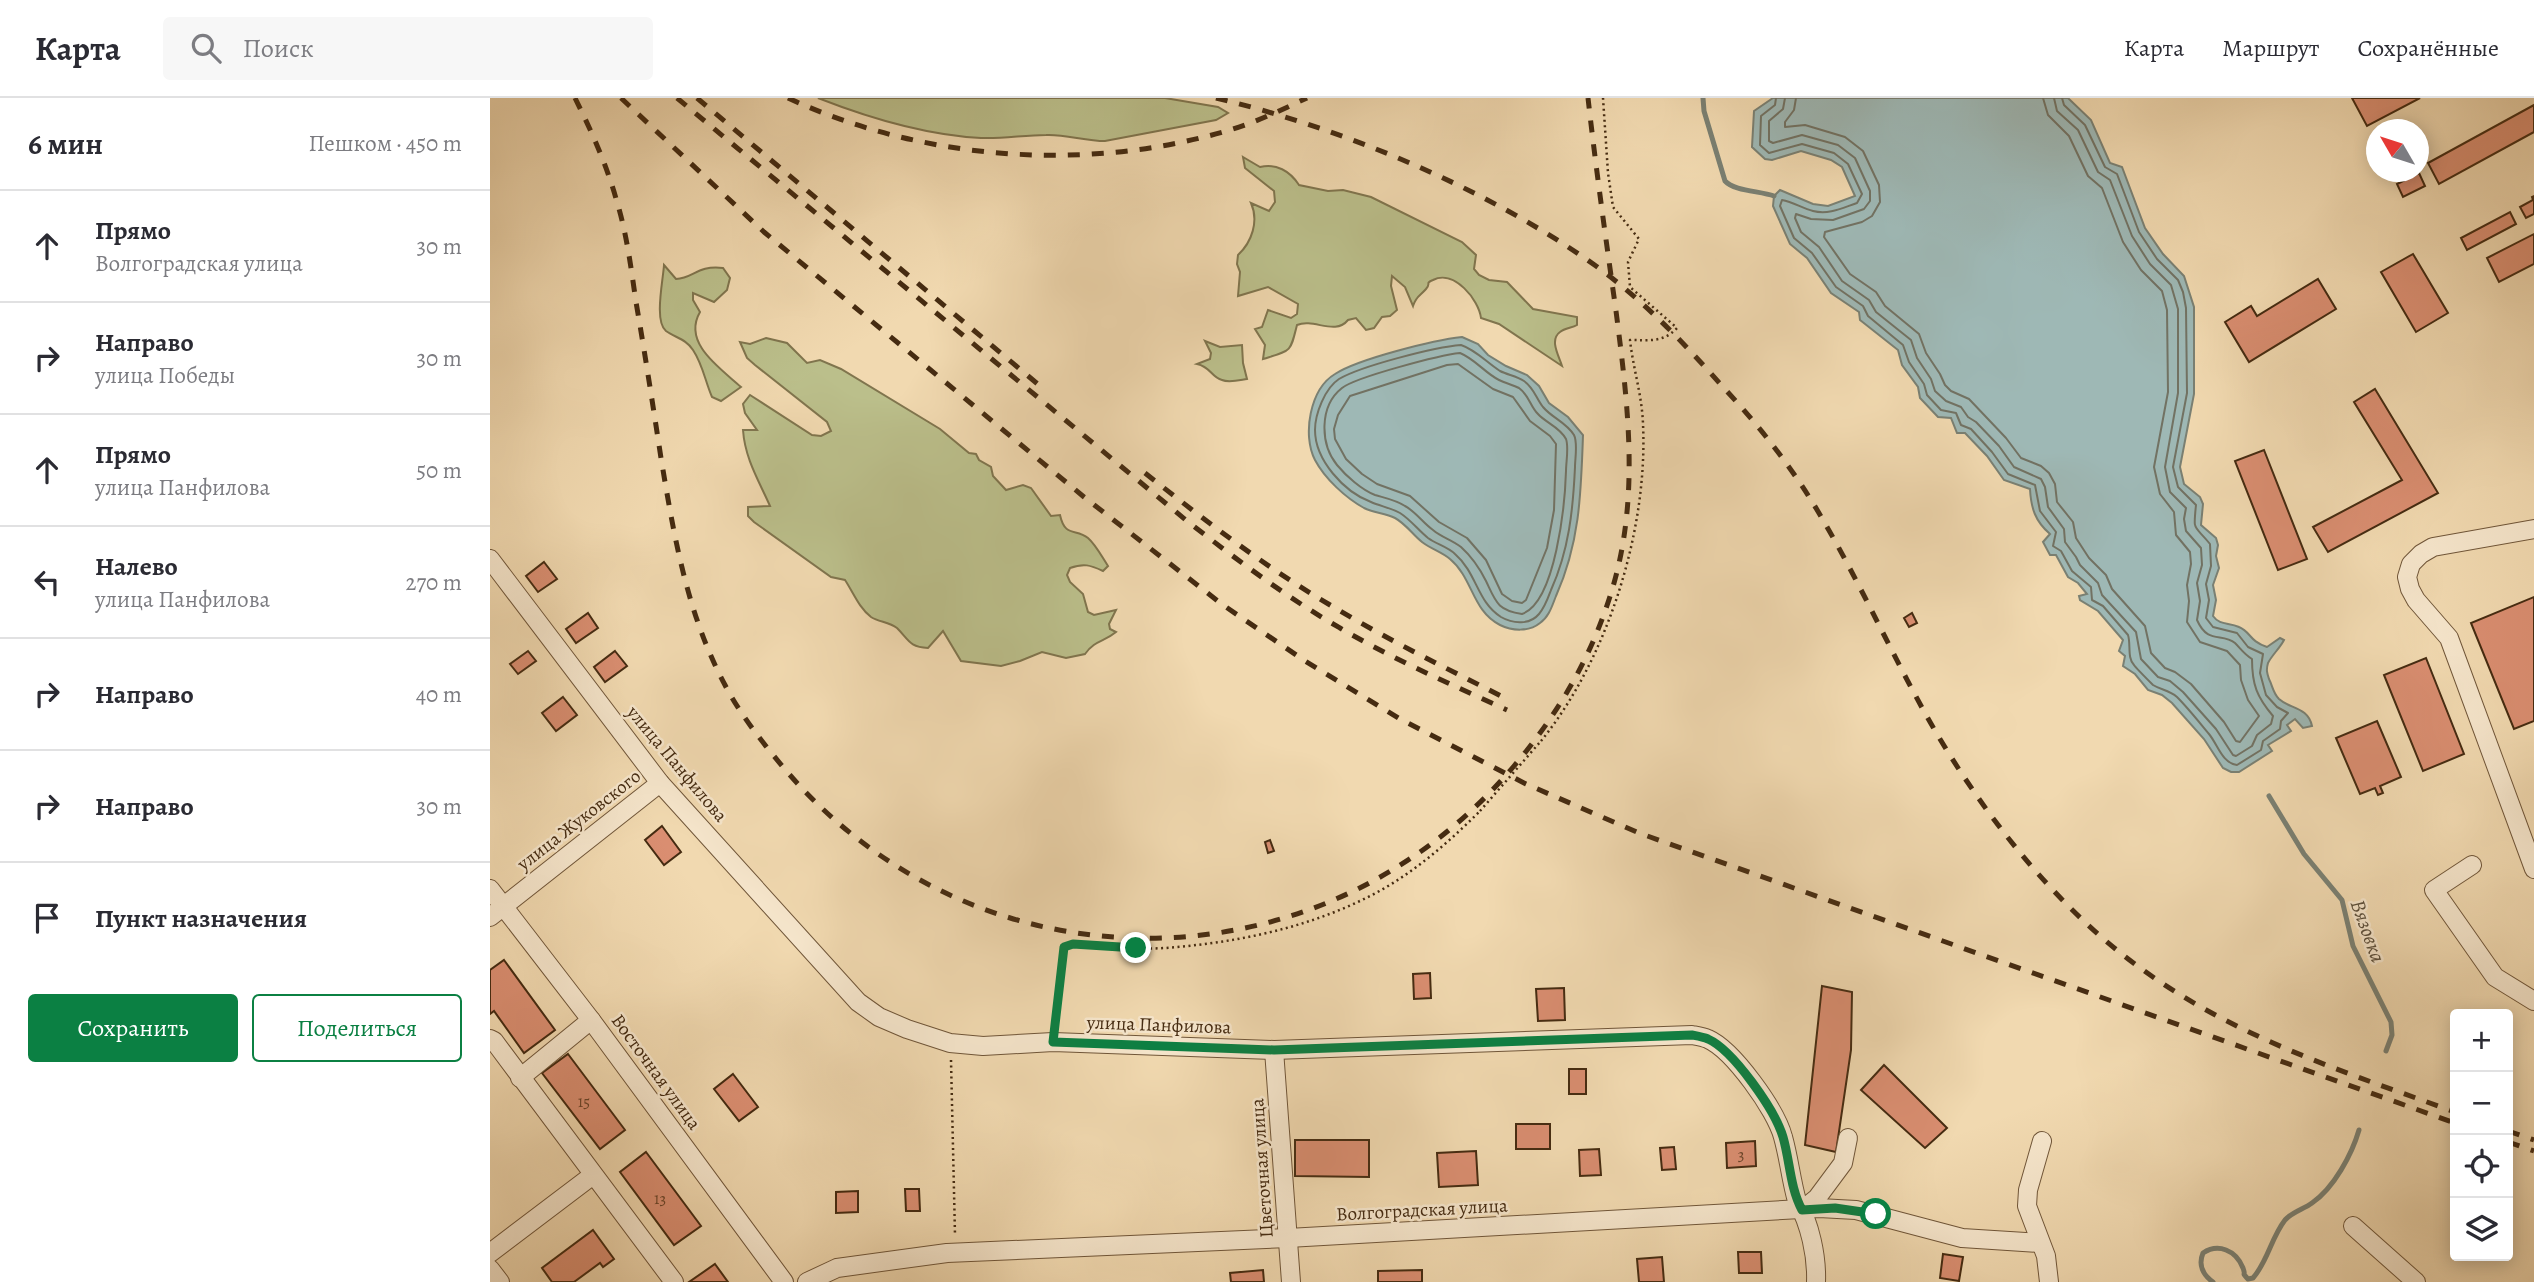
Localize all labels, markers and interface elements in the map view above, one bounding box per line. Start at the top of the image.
search box [163,17,653,80]
text: Карта [35,26,121,71]
icon: search [187,29,225,67]
text: Поиск [243,31,314,66]
text: Карта [2124,32,2184,64]
text: Маршрут [2222,32,2320,64]
text: Сохранённые [2358,32,2499,64]
north arrow [2366,119,2429,182]
text: 6 мин [28,124,103,164]
text: Пешком · 450 m [308,128,462,159]
text: Прямо [95,213,171,248]
icon: ahead [28,227,66,265]
text: 30 m [416,231,462,262]
text: Волгоградская улица [95,248,303,279]
text: Направо [95,325,194,360]
icon: right [28,339,66,377]
text: 30 m [416,343,462,374]
text: улица Победы [95,360,235,391]
text: Прямо [95,437,171,472]
icon: ahead [28,451,66,489]
text: 50 m [416,455,462,486]
text: улица Панфилова [95,472,270,503]
text: Налево [95,549,178,584]
icon: left [28,563,66,601]
text: 270 m [405,567,462,598]
text: улица Панфилова [95,584,270,615]
icon: right [28,675,66,713]
text: Направо [95,677,194,712]
text: 40 m [416,679,462,710]
street label: улица Панфилова [620,699,734,828]
street label: улица Жуковского [511,763,646,877]
icon: right [28,787,66,825]
text: Направо [95,789,194,824]
text: 30 m [416,791,462,822]
water label: Вязовка [2344,896,2392,967]
icon: arrive [28,899,66,937]
text: Пункт назначения [95,901,307,936]
route end [1120,932,1151,963]
button: Сохранить [28,994,238,1062]
button: Поделиться [252,994,462,1062]
street label: Восточная улица [605,1009,707,1135]
street label: улица Панфилова [1085,1009,1232,1041]
map controls [2450,1009,2513,1261]
button: + [2450,1009,2513,1072]
button: − [2450,1072,2513,1135]
house number: 15 [578,1091,590,1113]
street label: Цветочная улица [1244,1097,1280,1239]
button: locate [2450,1135,2513,1198]
house number: 3 [1738,1144,1744,1166]
house number: 13 [654,1188,666,1210]
street label: Волгоградская улица [1336,1193,1509,1227]
route start [1860,1198,1891,1229]
button: layers [2450,1198,2513,1261]

